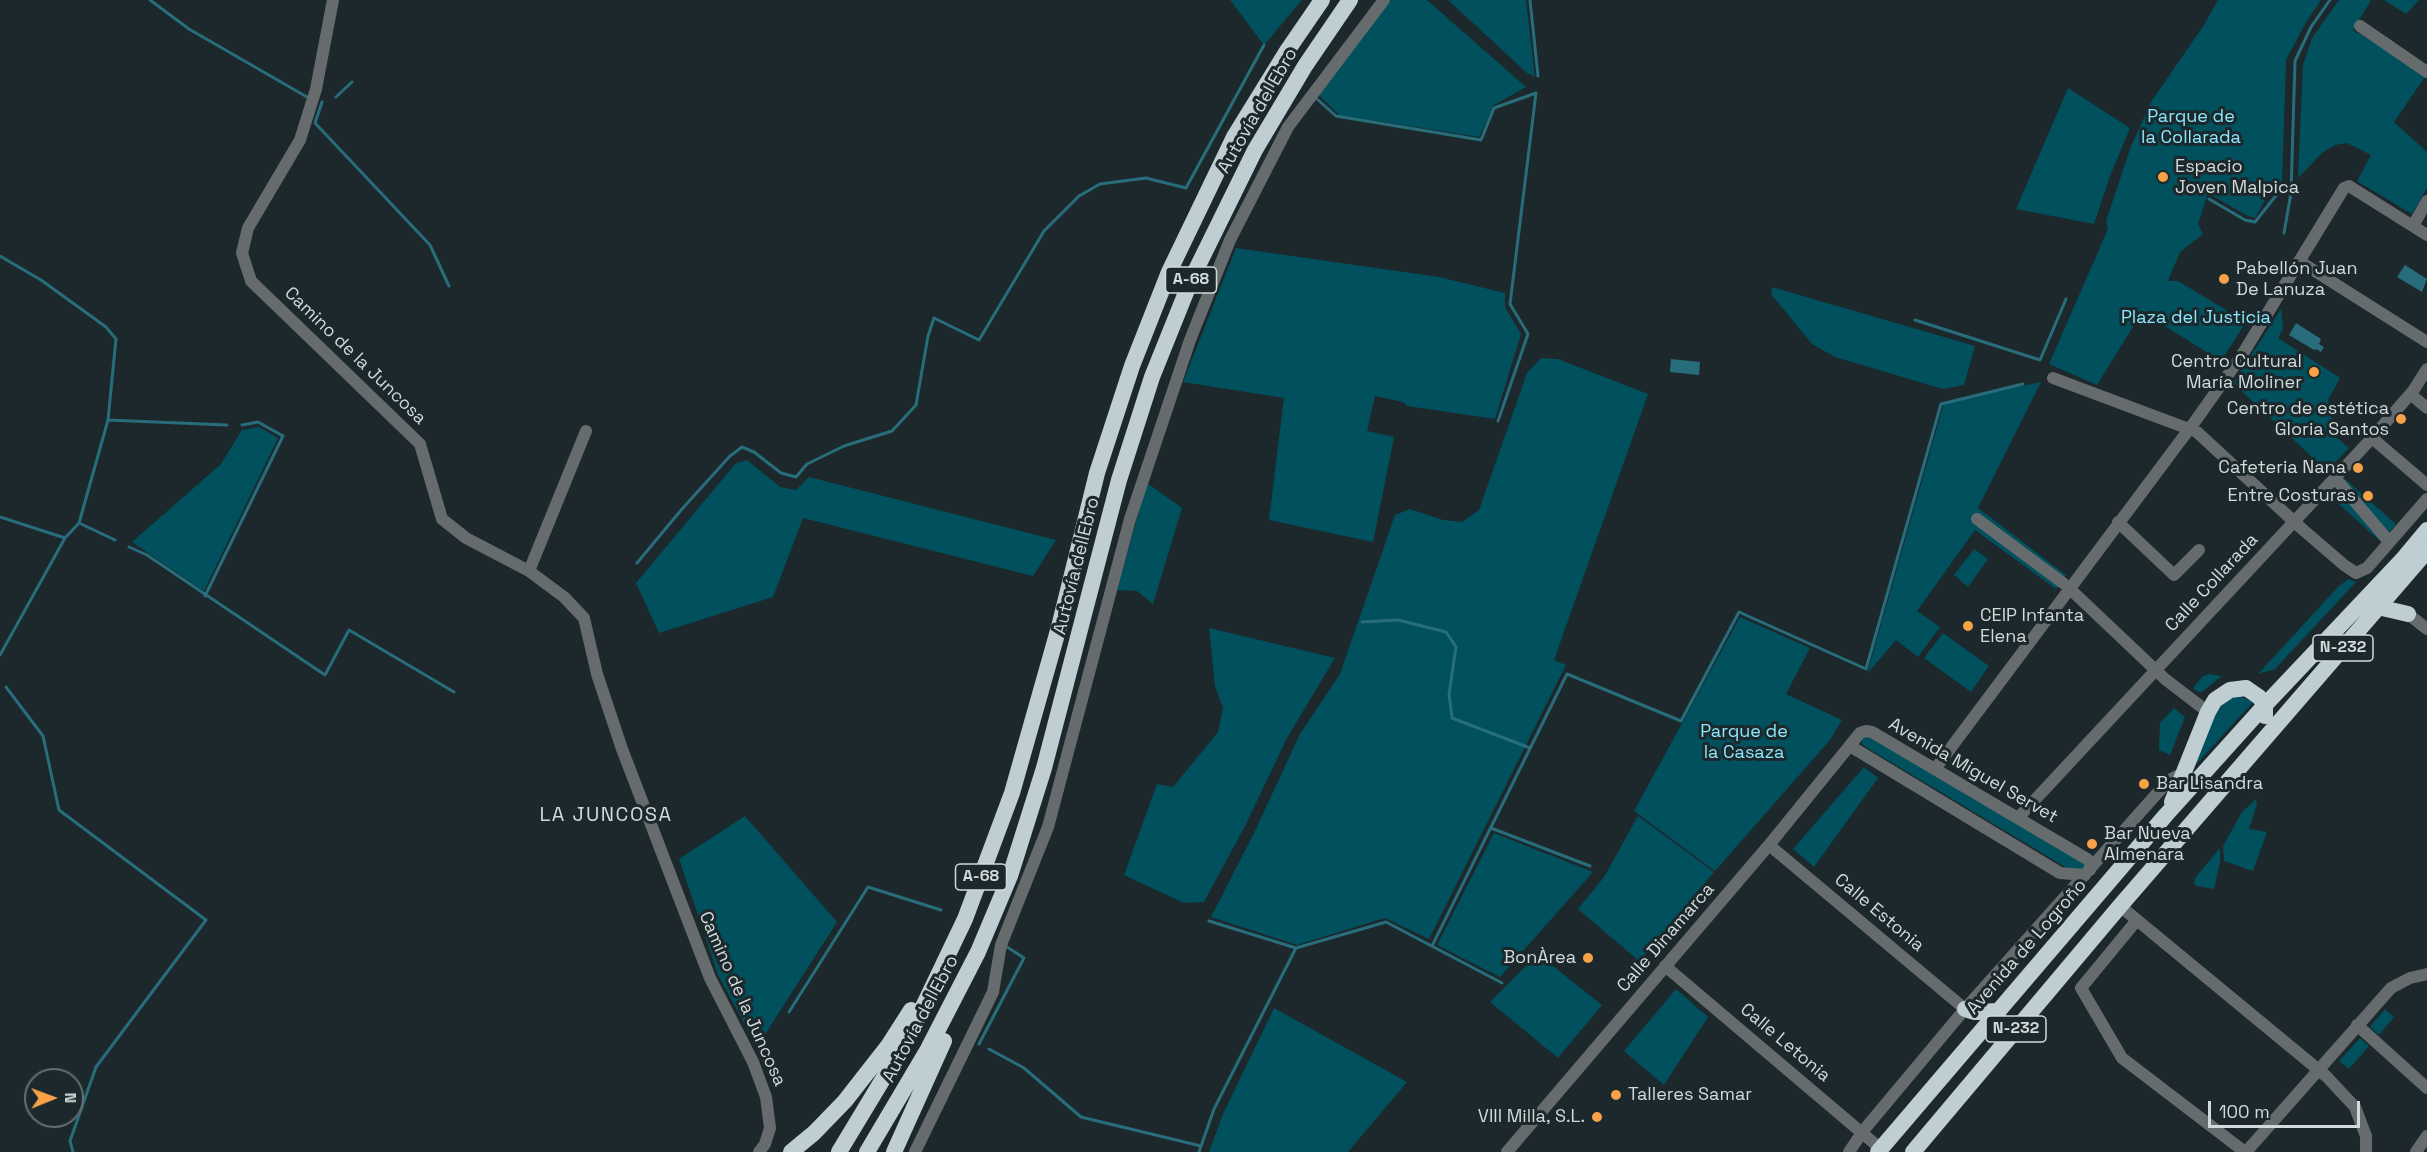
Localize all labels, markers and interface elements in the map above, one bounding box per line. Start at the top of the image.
street label: Autovía del Ebro [1213,45,1303,177]
park label: Parque de la Collarada [2141,106,2241,148]
place label: Espacio Joven Malpica [2175,156,2299,198]
marker: Espacio Joven Malpica [2156,170,2170,184]
place label: Pabellón Juan De Lanuza [2236,258,2357,300]
road number: A-68 [1166,267,1216,293]
marker: Pabellón Juan De Lanuza [2217,272,2231,286]
street label: Camino de la Juncosa [280,283,430,429]
park label: Plaza del Justicia [2121,307,2271,329]
place label: Centro Cultural María Moliner [2171,351,2302,394]
marker: Centro Cultural María Moliner [2307,365,2321,379]
place label: Centro de estética Gloria Santos [2227,398,2389,440]
marker: Centro de estética Gloria Santos [2394,412,2408,426]
place label: Cafeteria Nana [2218,457,2346,479]
marker: Cafeteria Nana [2351,461,2365,475]
place label: Entre Costuras [2228,485,2356,507]
marker: Entre Costuras [2361,489,2375,503]
street label: Autovía del Ebro [1049,495,1105,637]
street label: Calle Collarada [2161,529,2263,637]
place label: CEIP Infanta Elena [1980,605,2084,648]
marker: CEIP Infanta Elena [1961,619,1975,633]
road number: N-232 [2313,635,2373,661]
street label: Avenida Miguel Servet [1885,714,2061,828]
park label: Parque de la Casaza [1700,721,1788,764]
place label: Bar Lisandra [2156,773,2263,795]
marker: Bar Lisandra [2137,777,2151,791]
district label: LA JUNCOSA [539,804,673,828]
place label: Bar Nueva Almenara [2104,823,2191,866]
marker: Bar Nueva Almenara [2085,837,2099,851]
road number: A-68 [956,864,1006,890]
street label: Calle Estonia [1830,869,1928,957]
street label: Avenida de Logroño [1962,875,2092,1019]
street label: Calle Dinamarca [1613,879,1719,997]
street label: Camino de la Juncosa [694,908,790,1090]
place label: BonÀrea [1503,947,1576,969]
marker: BonÀrea [1581,951,1595,965]
street label: Autovía del Ebro [878,952,964,1086]
street label: Calle Letonia [1736,999,1834,1087]
road number: N-232 [1986,1016,2046,1042]
north arrow [24,1068,84,1128]
place label: Talleres Samar [1628,1084,1752,1106]
marker: Talleres Samar [1609,1088,1623,1102]
scale bar [2211,1089,2362,1127]
text: N [60,1092,81,1103]
text: 100 m [2219,1100,2270,1123]
place label: VIII Milla, S.L. [1478,1106,1585,1128]
marker: VIII Milla, S.L. [1590,1110,1604,1124]

